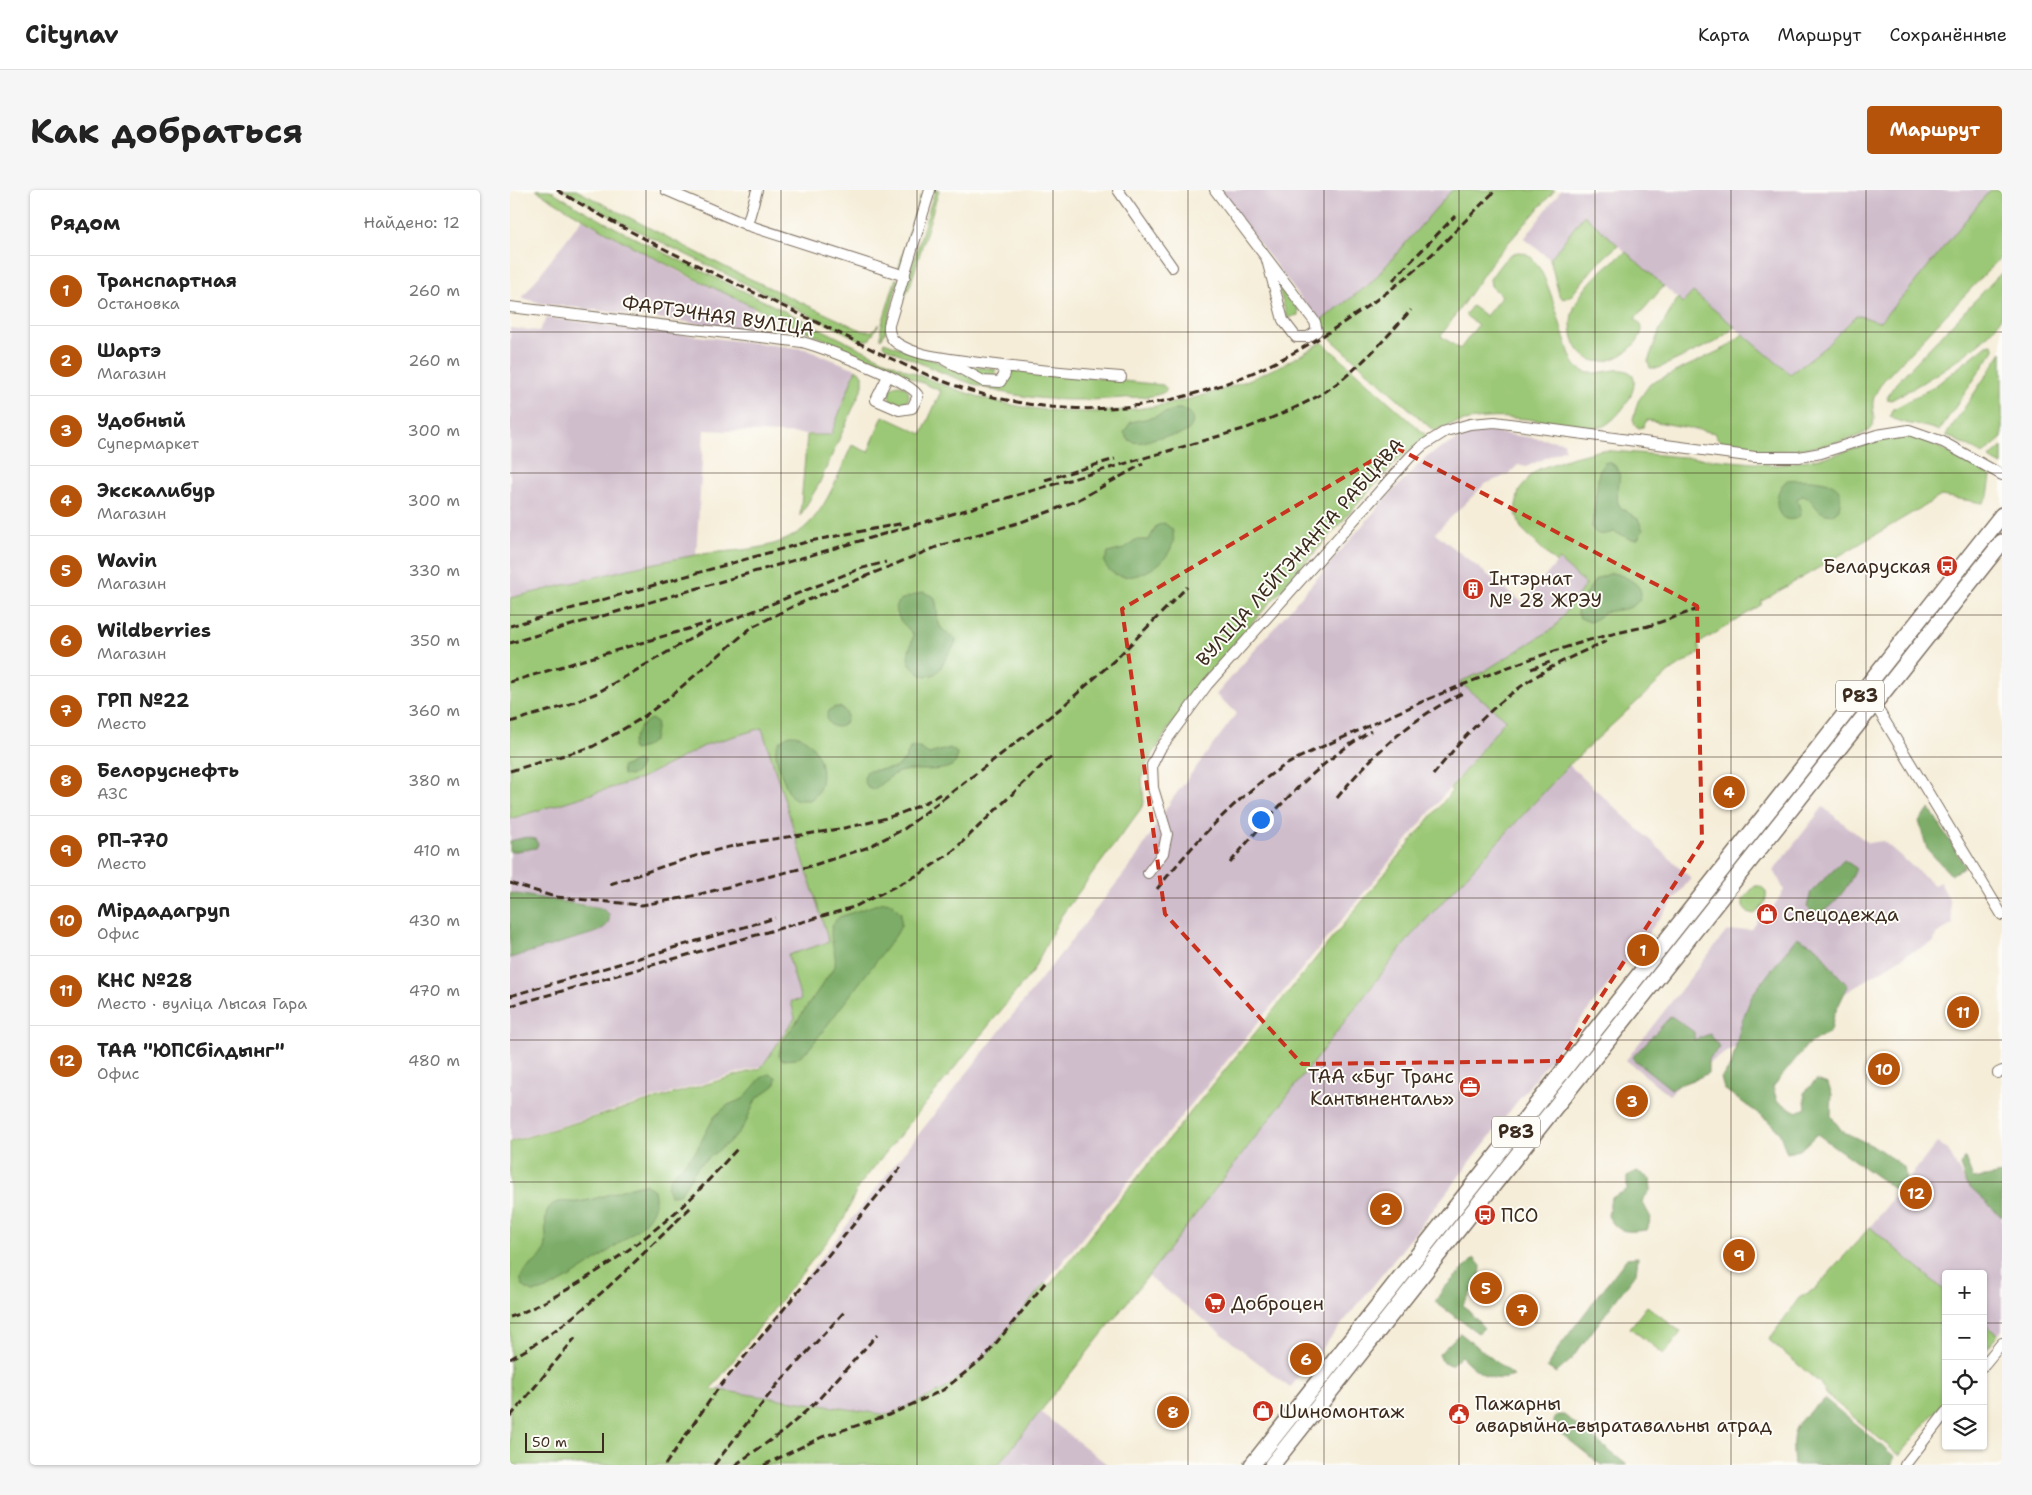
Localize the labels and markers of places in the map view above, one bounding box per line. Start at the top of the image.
place label: Беларуская [1823,554,1931,579]
bus stop icon: Беларуская [1935,554,1959,578]
place label: Інтэрнат № 28 ЖРЭУ [1489,566,1602,613]
building icon: Інтэрнат № 28 ЖРЭУ [1461,577,1485,601]
pin: 4 [1713,773,1745,811]
shop icon: Спецодежда [1755,902,1779,926]
place label: Спецодежда [1783,902,1899,927]
pin: 1 [1627,931,1659,969]
pin: 11 [1947,993,1979,1031]
pin: 10 [1868,1050,1900,1088]
place label: ТАА «Буг Транс Кантыненталь» [1308,1064,1454,1111]
office icon: ТАА «Буг Транс Кантыненталь» [1458,1075,1482,1099]
pin: 3 [1616,1082,1648,1120]
pin: 12 [1900,1174,1932,1212]
pin: 2 [1370,1190,1402,1228]
bus stop icon: ПСО [1473,1203,1497,1227]
place label: ПСО [1501,1203,1539,1228]
pin: 9 [1723,1236,1755,1274]
pin: 5 [1470,1269,1502,1307]
supermarket icon: Доброцен [1203,1291,1227,1315]
place label: Доброцен [1231,1291,1324,1316]
pin: 7 [1506,1291,1538,1329]
pin: 6 [1290,1340,1322,1378]
place label: Пажарны аварыйна-выратавальны атрад [1475,1391,1772,1438]
pin: 8 [1157,1393,1189,1431]
shop icon: Шиномонтаж [1251,1399,1275,1423]
place label: Шиномонтаж [1279,1399,1405,1424]
public building icon: Пажарны аварыйна-выратавальны атрад [1447,1402,1471,1426]

